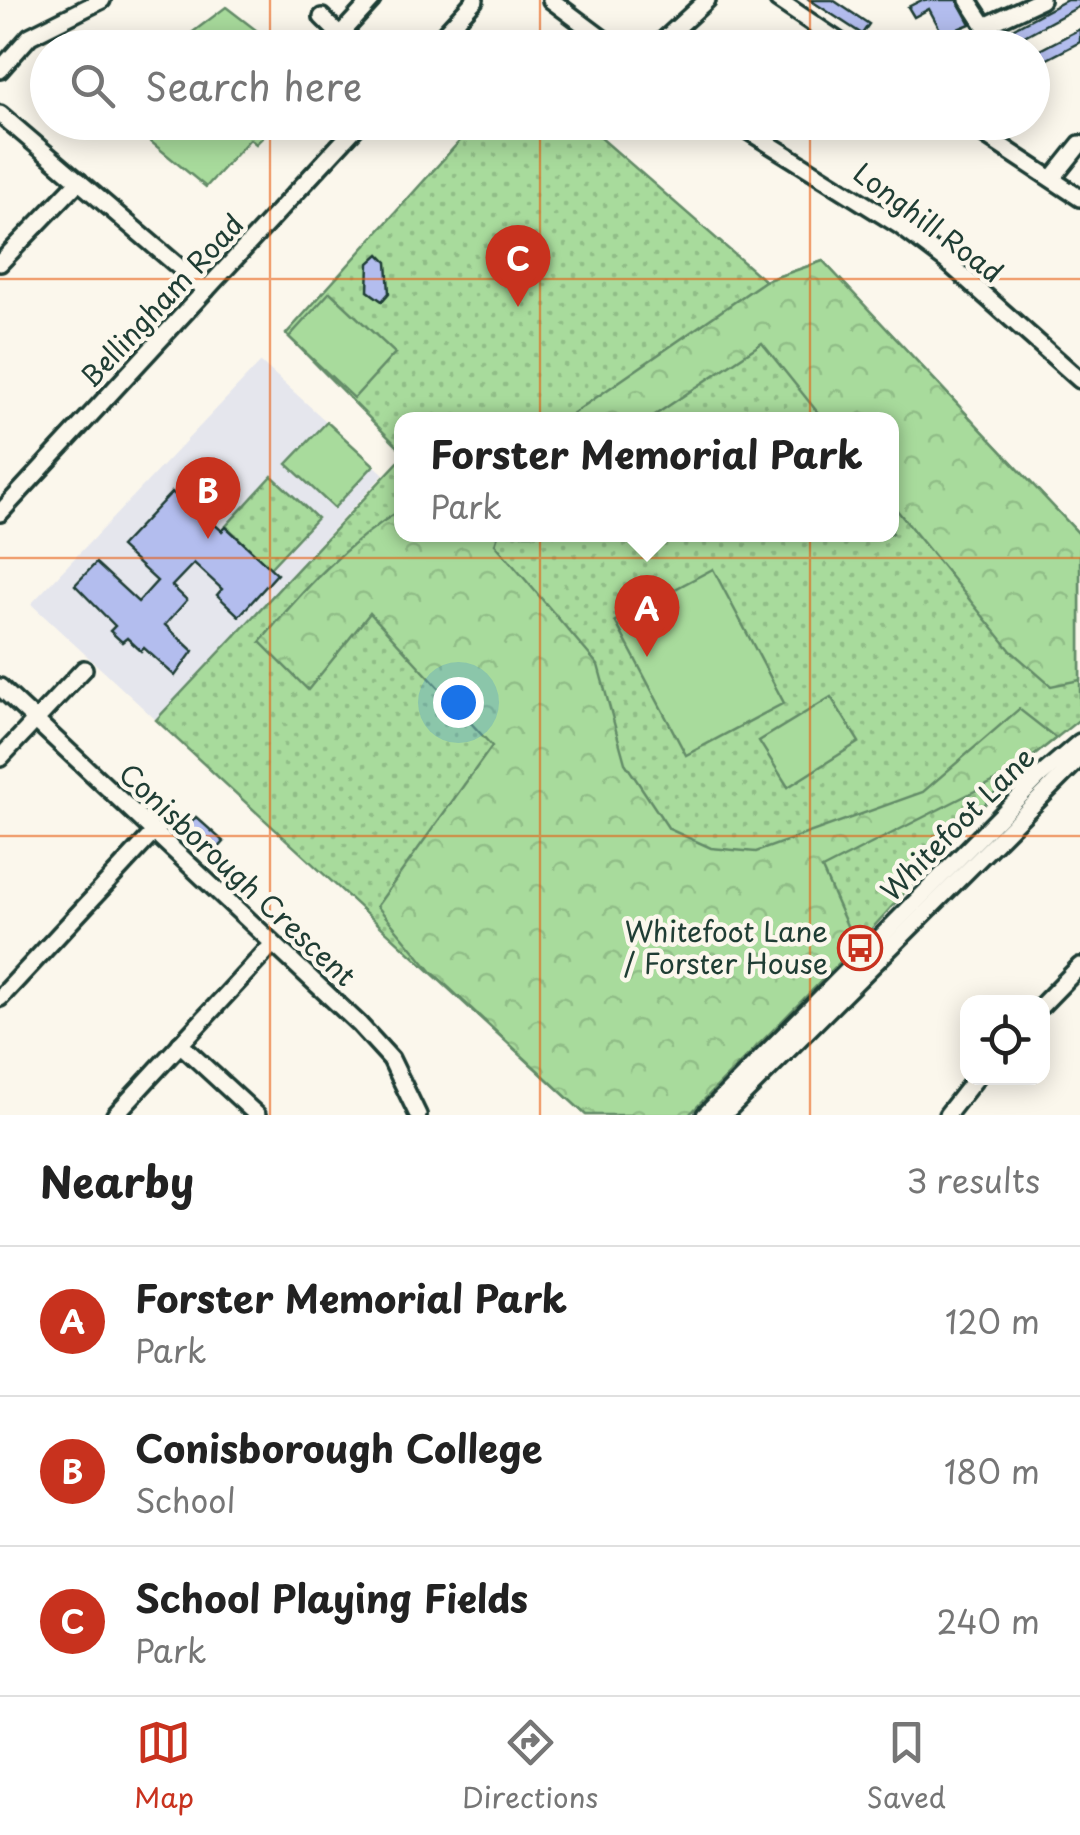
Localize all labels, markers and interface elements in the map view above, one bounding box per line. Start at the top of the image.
search box [30,30,1050,140]
text: Search here [145,57,362,114]
icon: search [65,58,120,113]
street label: Longhill Road [845,151,1013,293]
street label: Bellingham Road [69,203,253,397]
pin: C [486,224,550,307]
popup [394,412,899,542]
text: Forster Memorial Park [430,425,863,482]
pin: B [176,456,240,539]
text: Park [430,482,502,530]
pin: A [614,574,680,657]
your location [433,677,484,728]
street label: Whitefoot Lane [870,736,1044,910]
street label: Conisborough Crescent [110,752,366,996]
place label: Whitefoot Lane / Forster House [624,909,828,984]
bus stop icon: Whitefoot Lane / Forster House [837,925,883,971]
map controls [960,995,1050,1085]
button: locate [960,995,1050,1085]
text: Nearby [40,1149,194,1212]
text: 3 results [906,1156,1040,1204]
text: Forster Memorial Park [135,1269,567,1326]
text: A [60,1297,85,1345]
text: 120 m [945,1297,1040,1345]
text: Park [135,1326,207,1374]
text: Conisborough College [135,1419,542,1476]
text: B [62,1447,83,1495]
text: 180 m [944,1447,1040,1495]
text: School [135,1476,236,1524]
text: School Playing Fields [135,1569,528,1626]
text: C [60,1597,85,1645]
text: 240 m [937,1597,1040,1645]
text: Park [135,1626,207,1674]
tab: Map [134,1715,194,1818]
tab: Directions [462,1715,598,1818]
tab: Saved [866,1715,946,1818]

